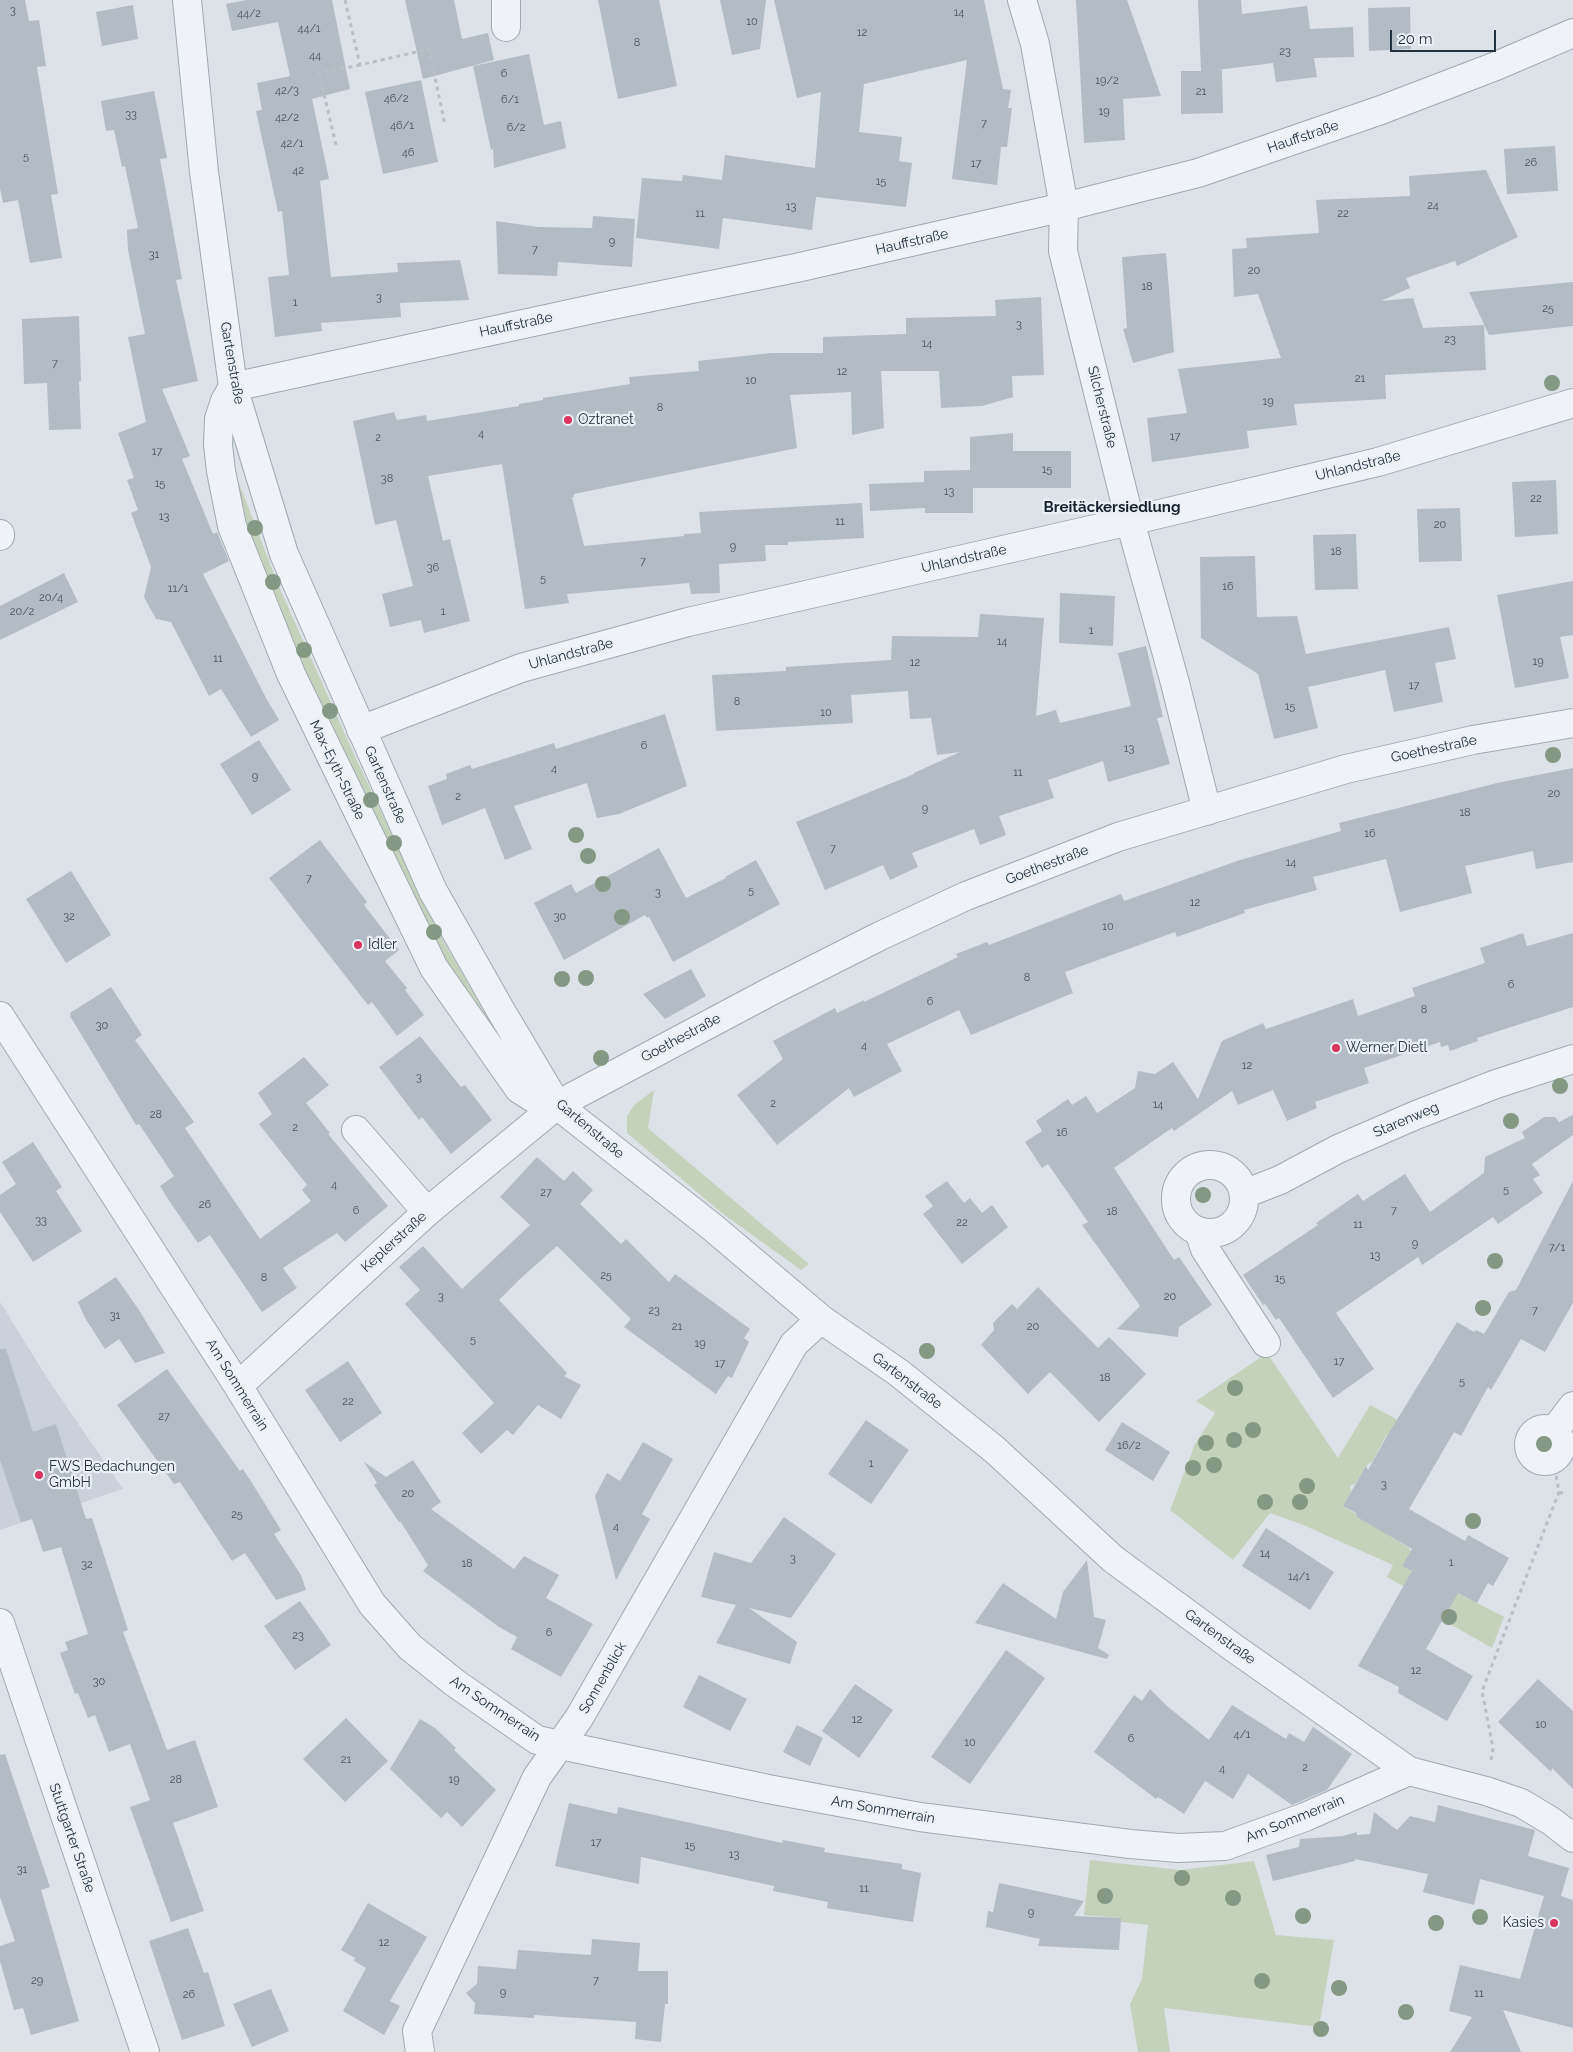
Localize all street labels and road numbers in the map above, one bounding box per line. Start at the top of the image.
street label: Hauffstraße [1265,117,1341,157]
street label: Hauffstraße [874,225,950,259]
street label: Hauffstraße [478,309,554,341]
street label: Gartenstraße [216,320,248,406]
street label: Silcherstraße [1084,364,1120,450]
street label: Uhlandstraße [1314,447,1402,485]
street label: Uhlandstraße [920,541,1008,577]
street label: Uhlandstraße [527,635,615,673]
street label: Max-Eyth-Straße [306,717,368,823]
street label: Goethestraße [1389,732,1479,766]
street label: Gartenstraße [360,743,410,827]
street label: Goethestraße [1003,841,1091,889]
street label: Goethestraße [638,1010,724,1066]
street label: Gartenstraße [553,1096,627,1162]
street label: Starenweg [1371,1099,1441,1141]
street label: Keplerstraße [358,1208,430,1276]
street label: Am Sommerrain [202,1336,272,1434]
street label: Gartenstraße [869,1349,945,1413]
street label: Gartenstraße [1181,1606,1259,1668]
street label: Sonnenblick [576,1639,630,1717]
street label: Am Sommerrain [447,1673,543,1745]
street label: Stuttgarter Straße [45,1781,99,1895]
street label: Am Sommerrain [1243,1791,1347,1847]
street label: Am Sommerrain [830,1793,936,1827]

